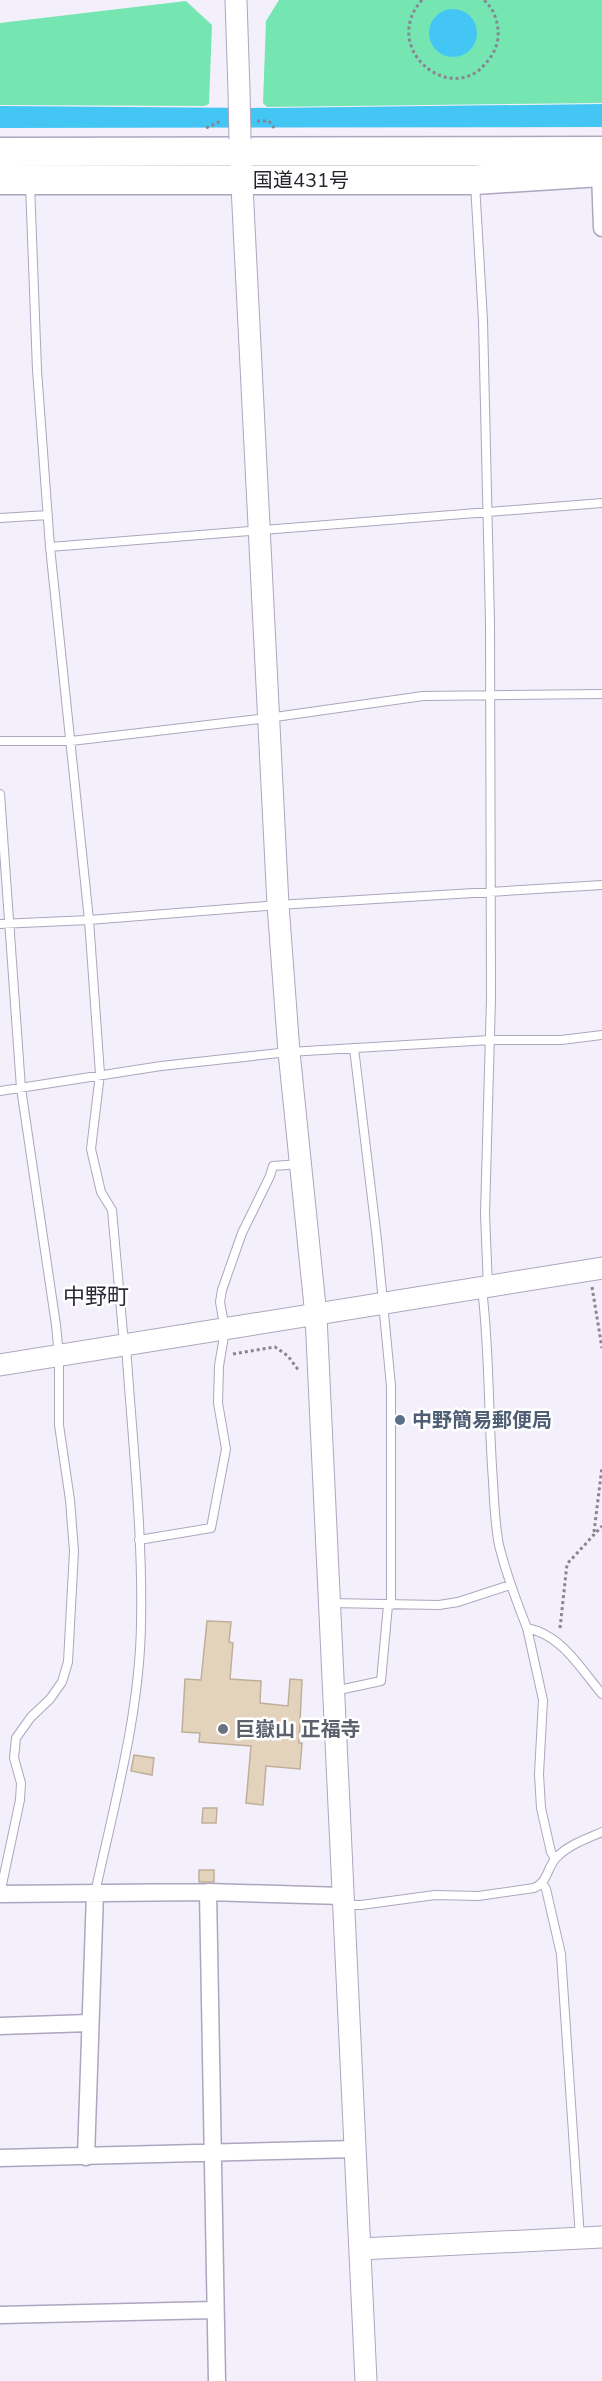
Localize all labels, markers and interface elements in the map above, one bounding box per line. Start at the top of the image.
street label: 国道431号 [253,167,349,194]
district label: 中野町 [63,1282,129,1312]
place label: 中野簡易郵便局 [412,1407,552,1434]
marker: 中野簡易郵便局 [393,1413,407,1427]
place label: 巨嶽山 正福寺 [235,1716,360,1743]
marker: 巨嶽山 正福寺 [216,1722,230,1736]

